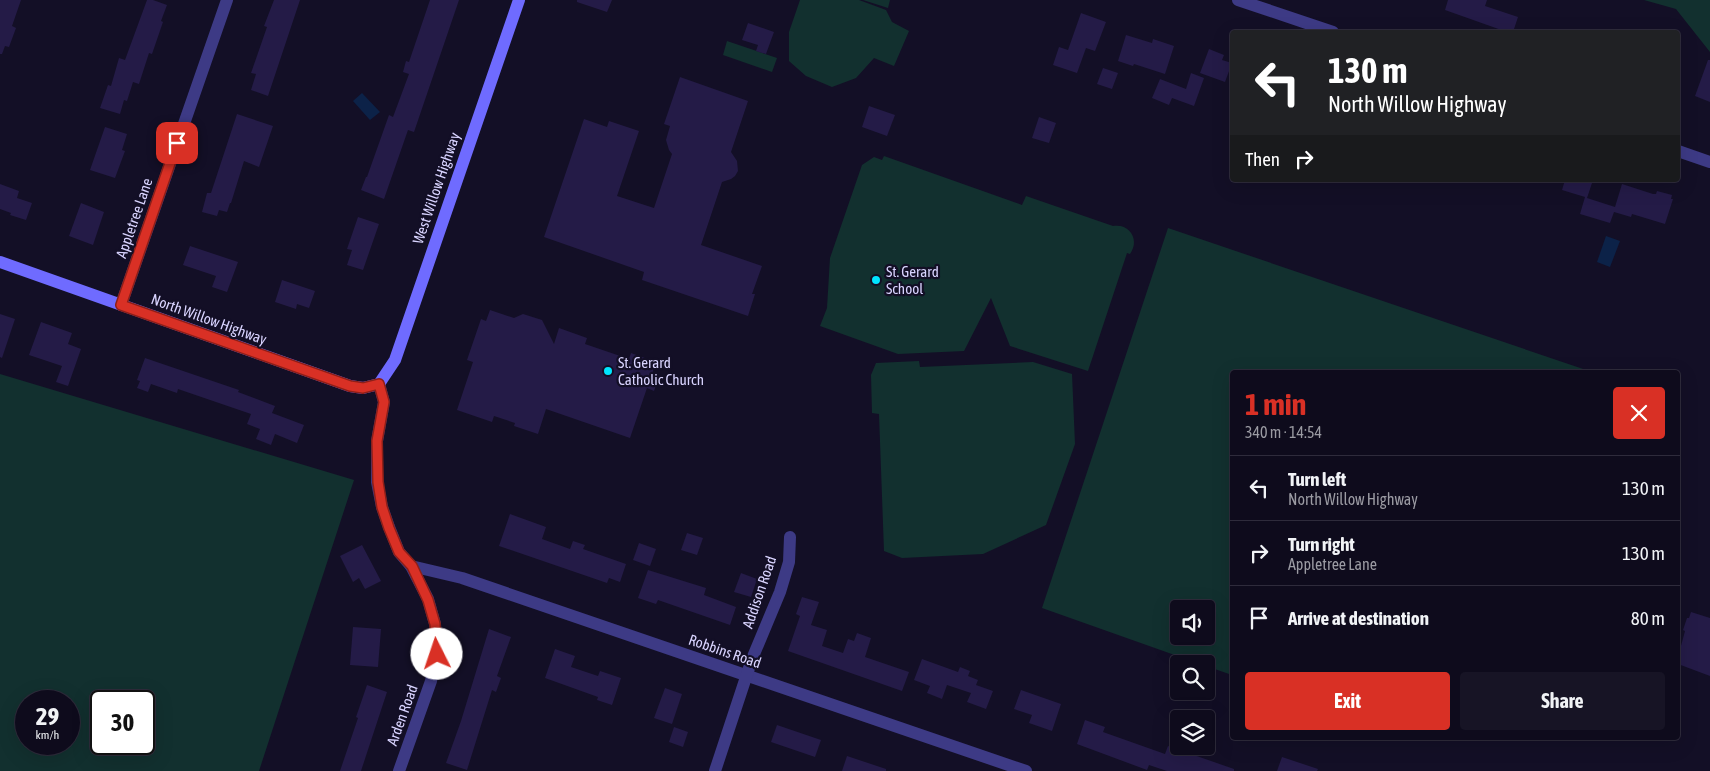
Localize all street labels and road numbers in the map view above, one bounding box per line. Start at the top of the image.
street label: West Willow Highway [409,130,463,246]
street label: Appletree Lane [112,176,156,260]
street label: North Willow Highway [149,290,269,348]
street label: Addison Road [739,554,779,630]
street label: Robbins Road [687,631,763,671]
street label: Arden Road [383,682,421,748]

